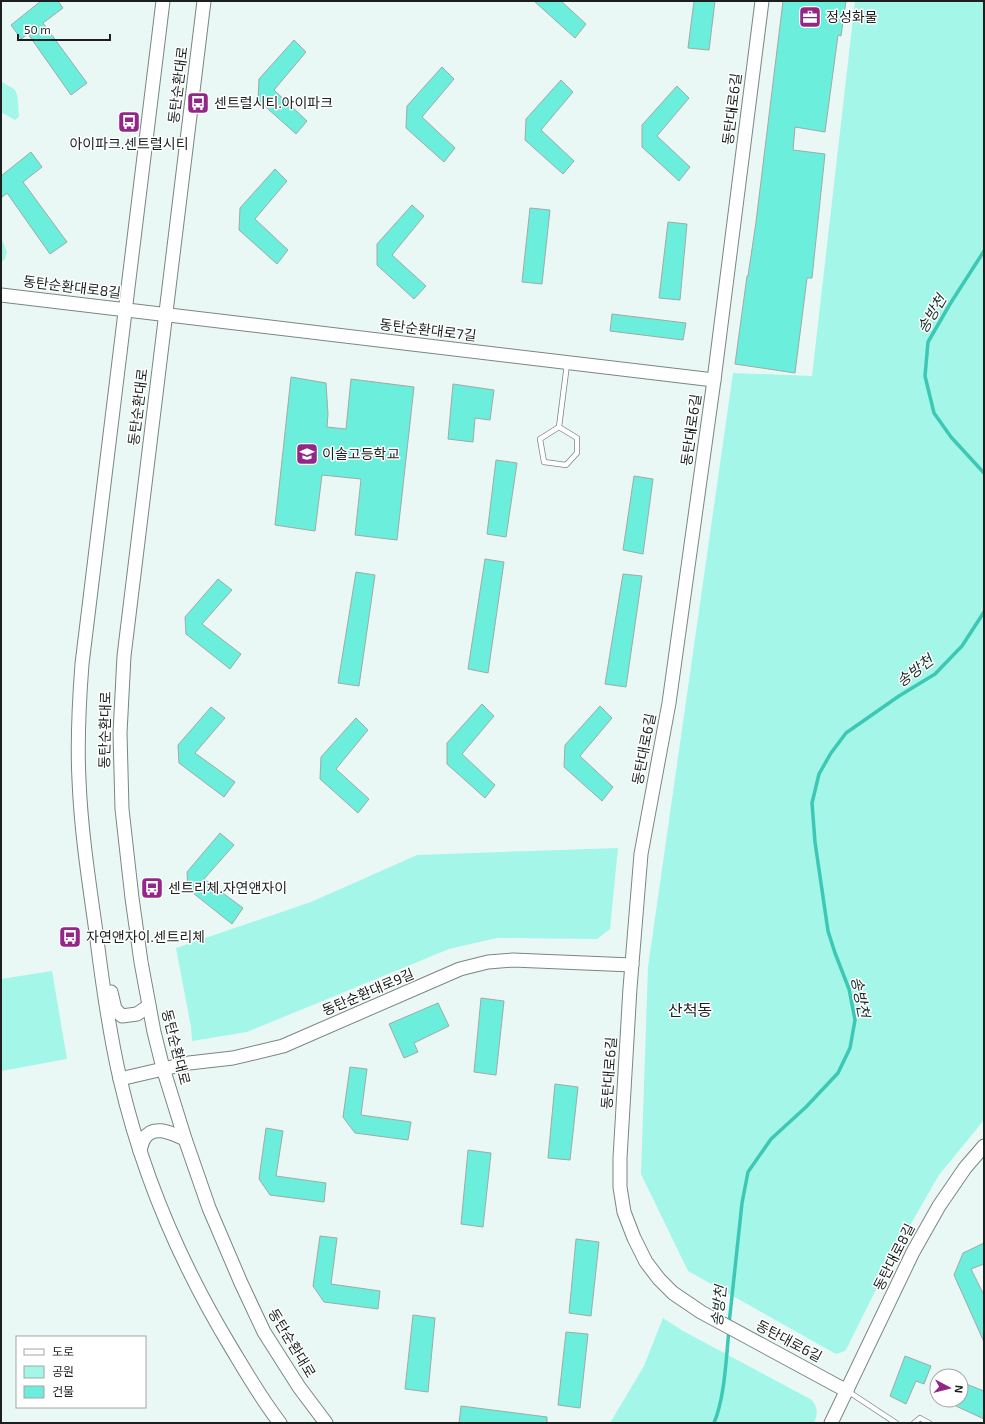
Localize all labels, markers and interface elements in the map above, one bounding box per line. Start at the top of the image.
office icon: 정성화물 [797,4,823,30]
place label: 정성화물 [826,8,878,25]
scale bar [18,16,110,42]
text: 50 m [24,22,51,36]
street label: 동탄순환대로 [164,45,191,124]
street label: 동탄대로6길 [719,72,744,146]
bus stop icon: 센트럴시티.아이파크 [185,90,211,116]
place label: 센트럴시티.아이파크 [214,94,333,111]
bus stop icon: 아이파크.센트럴시티 [116,109,142,135]
place label: 아이파크.센트럴시티 [69,135,189,152]
street label: 동탄순환대로8길 [22,272,122,301]
water label: 송방천 [913,289,951,336]
street label: 동탄순환대로7길 [379,315,477,344]
street label: 동탄순환대로 [124,367,151,446]
street label: 동탄대로6길 [677,393,704,467]
school or university icon: 이솔고등학교 [294,441,320,467]
place label: 이솔고등학교 [322,445,399,462]
water label: 송방천 [892,649,938,690]
street label: 동탄순환대로 [95,691,114,769]
street label: 동탄대로6길 [628,712,659,786]
bus stop icon: 센트리체.자연앤자이 [139,875,165,901]
place label: 센트리체.자연앤자이 [168,879,287,896]
bus stop icon: 자연앤자이.센트리체 [57,924,83,950]
place label: 자연앤자이.센트리체 [86,928,205,945]
street label: 동탄순환대로9길 [319,965,416,1019]
water label: 송방천 [848,975,874,1021]
district label: 산척동 [668,1000,712,1019]
street label: 동탄순환대로 [159,1007,194,1087]
street label: 동탄대로6길 [597,1036,620,1110]
street label: 동탄대로8길 [869,1220,918,1293]
water label: 송방천 [707,1282,729,1327]
street label: 동탄순환대로 [265,1305,320,1380]
street label: 동탄대로6길 [753,1316,825,1365]
legend [16,1336,146,1408]
text: 도로 [52,1344,74,1358]
text: 공원 [52,1364,74,1378]
north arrow [929,1368,969,1408]
text: 건물 [52,1384,74,1398]
text: N [952,1385,966,1394]

